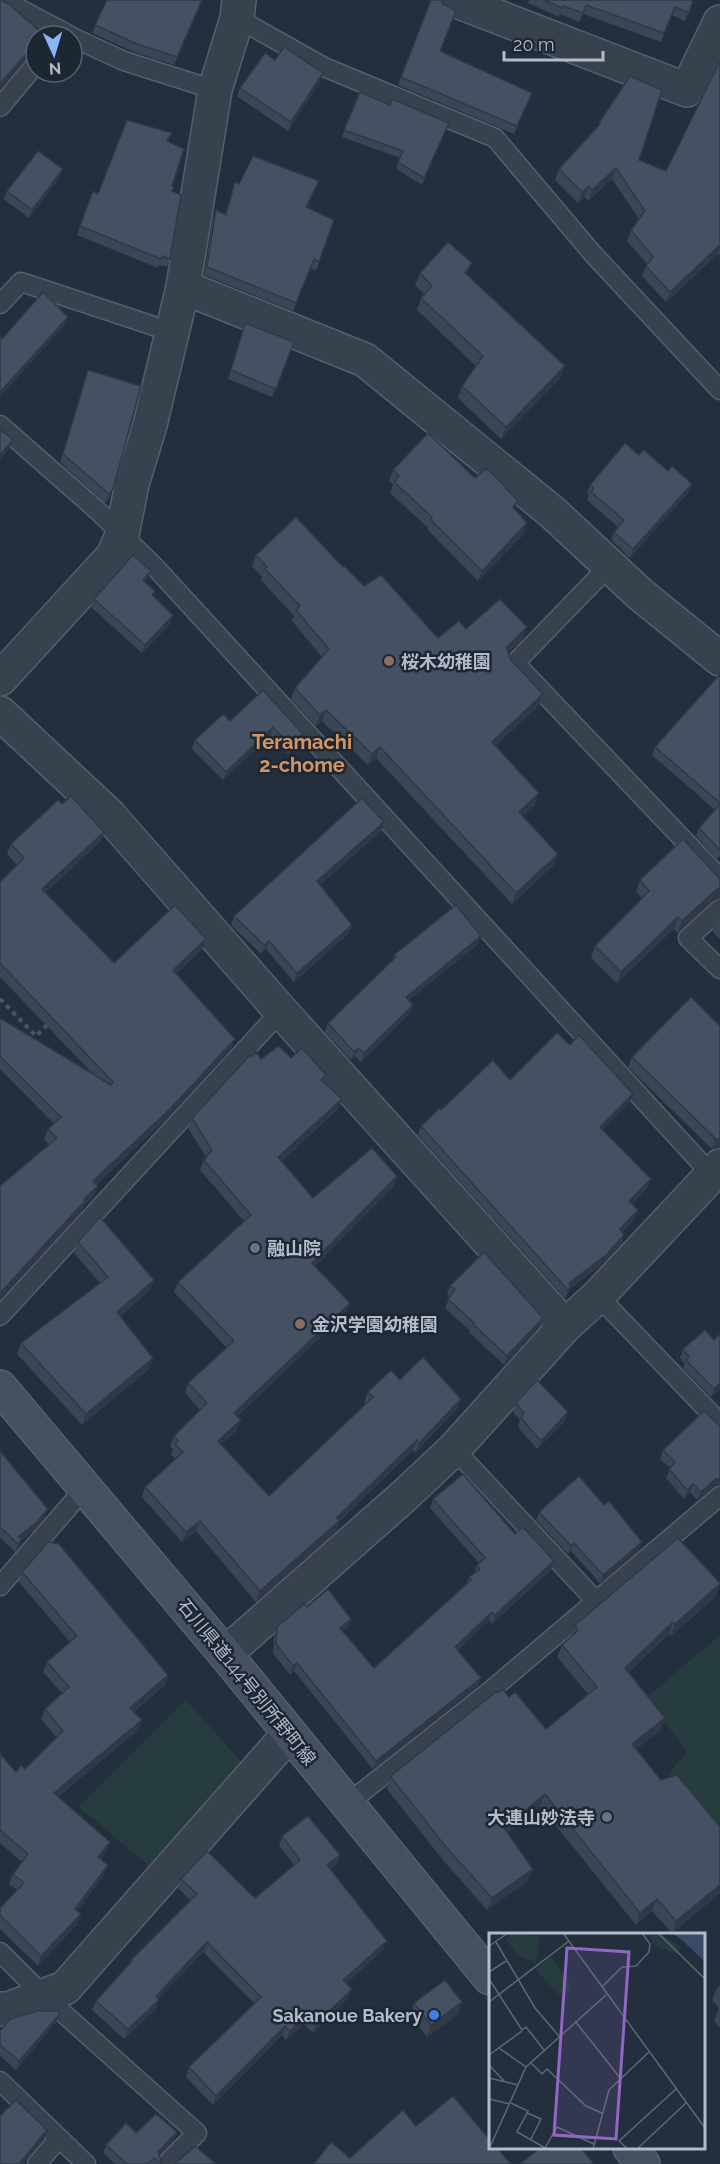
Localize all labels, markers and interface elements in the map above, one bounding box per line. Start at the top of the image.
north arrow [24,24,84,84]
scale bar [504,24,603,62]
text: 20 m [513,34,555,55]
text: N [48,59,62,78]
place label: 桜木幼稚園 [401,651,491,672]
marker: 桜木幼稚園 [382,654,396,668]
district label: Teramachi 2-chome [252,730,352,777]
place label: 融山院 [267,1238,321,1259]
marker: 融山院 [248,1241,262,1255]
place label: 金沢学園幼稚園 [312,1314,438,1335]
marker: 金沢学園幼稚園 [293,1317,307,1331]
street label: 石川県道144号別所野町線 [174,1595,320,1769]
place label: 大連山妙法寺 [487,1807,595,1828]
marker: 大連山妙法寺 [600,1810,614,1824]
inset map [489,1933,705,2149]
place label: Sakanoue Bakery [273,2005,422,2026]
marker: Sakanoue Bakery [427,2008,441,2022]

